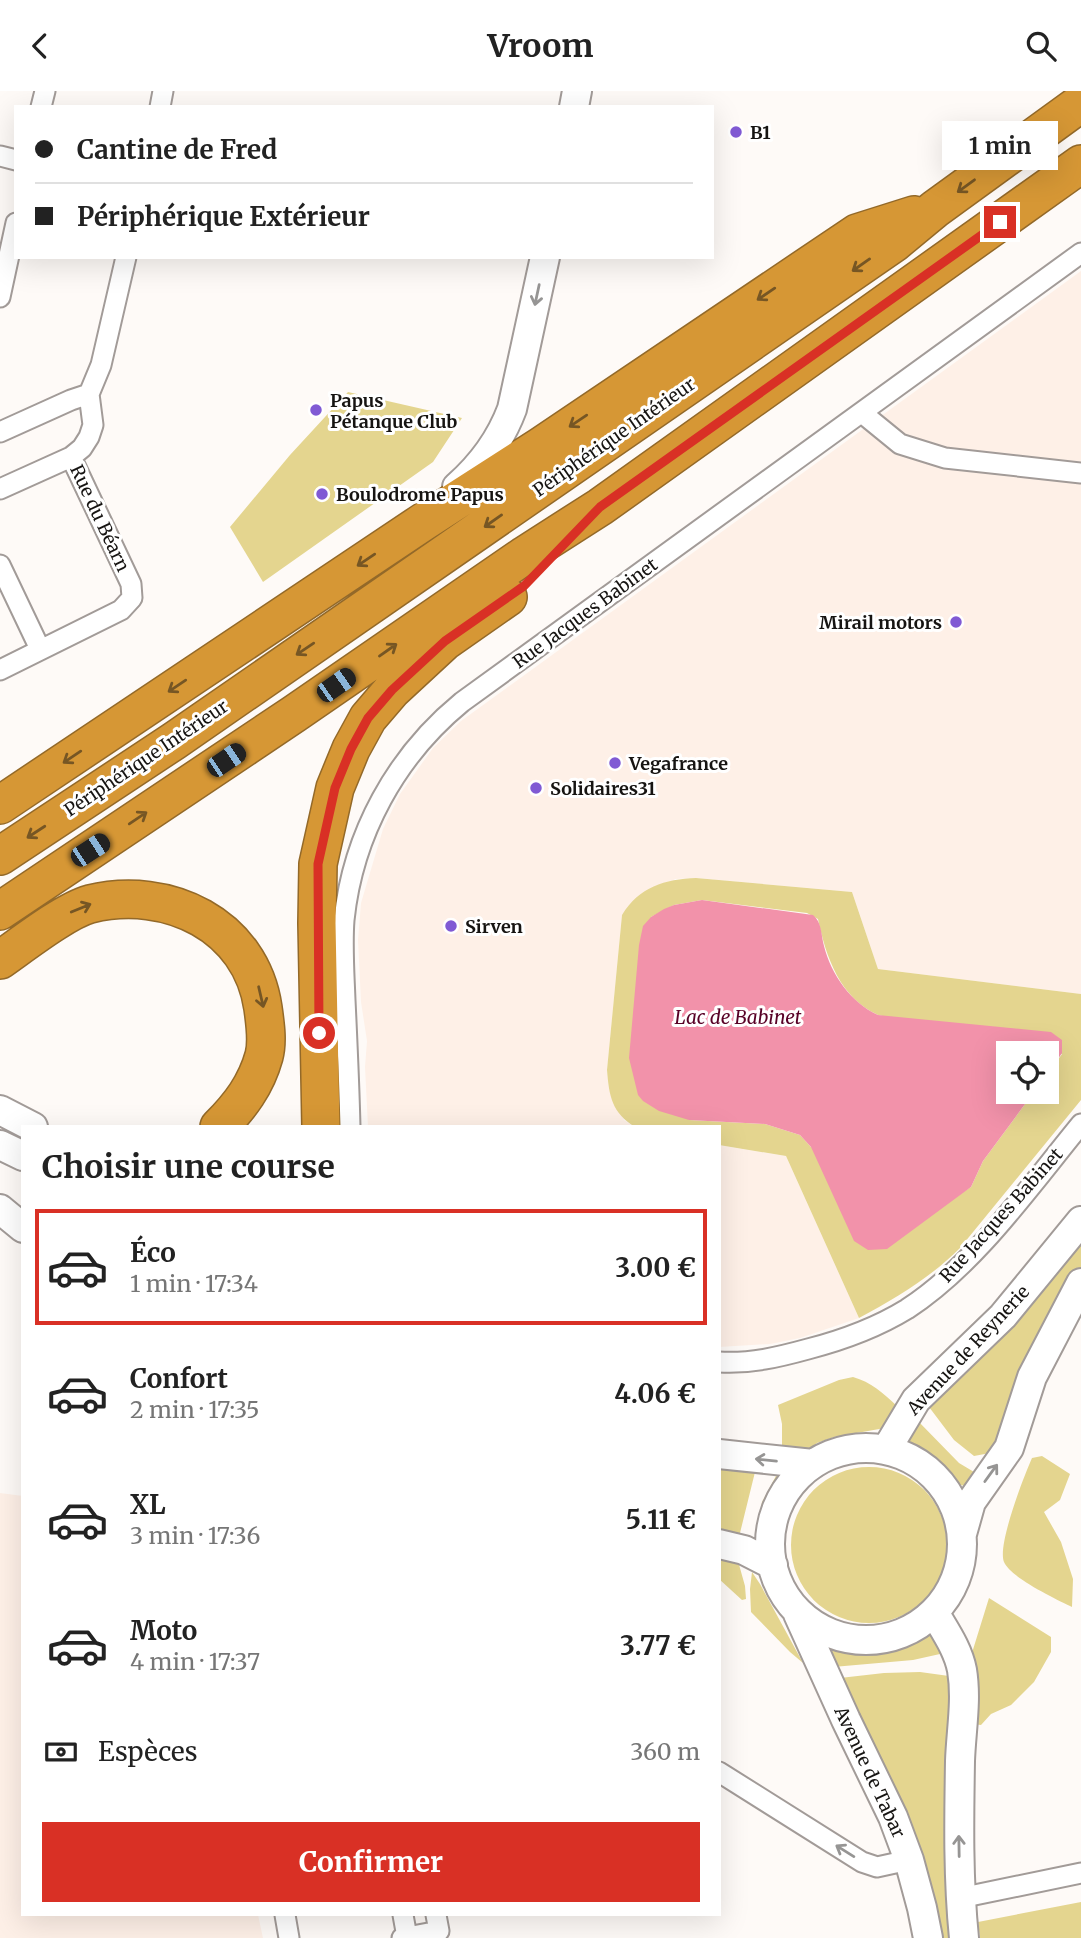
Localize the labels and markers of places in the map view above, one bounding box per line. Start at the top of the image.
place label: B1 [750,121,771,144]
marker: B1 [728,124,744,140]
place label: Papus Pétanque Club [330,389,457,433]
marker: Papus Pétanque Club [308,402,324,418]
place label: Boulodrome Papus [336,483,504,506]
marker: Boulodrome Papus [314,486,330,502]
place label: Mirail motors [819,611,942,634]
marker: Mirail motors [948,614,964,630]
place label: Vegafrance [628,752,728,775]
marker: Vegafrance [607,755,623,771]
place label: Solidaires31 [550,777,656,800]
marker: Solidaires31 [528,780,544,796]
place label: Sirven [465,915,523,938]
marker: Sirven [443,918,459,934]

